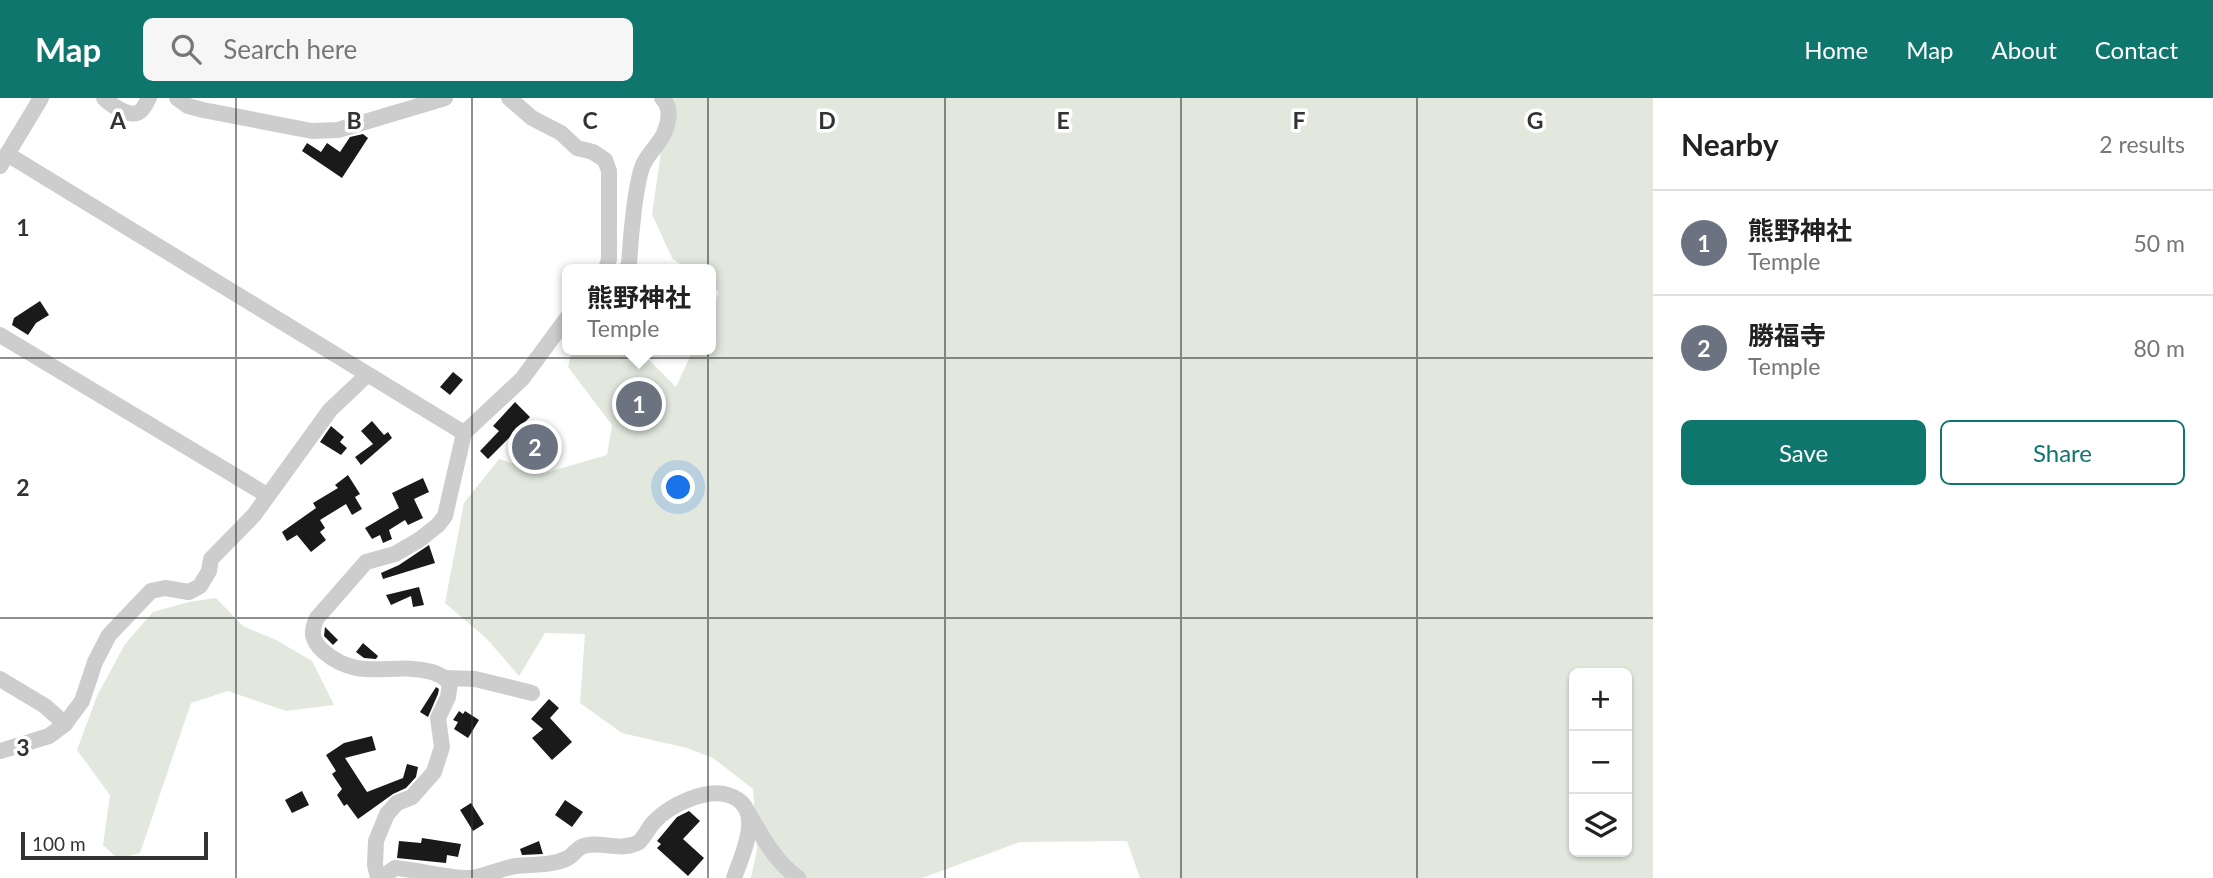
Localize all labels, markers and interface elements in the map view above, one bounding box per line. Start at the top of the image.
search box [143,18,633,81]
text: Map [35,29,101,69]
icon: search [167,30,205,68]
text: Search here [223,33,357,65]
text: Home [1804,35,1868,64]
text: Map [1906,35,1954,64]
text: About [1992,35,2057,64]
text: Contact [2095,35,2178,64]
text: A [109,106,127,134]
text: B [346,106,362,134]
text: C [582,106,598,134]
text: D [818,106,836,134]
text: E [1056,106,1070,134]
text: F [1292,106,1306,134]
text: G [1527,106,1543,134]
text: Nearby [1681,126,1779,162]
text: 2 results [2099,130,2185,158]
text: 1 [16,213,30,241]
text: 熊野神社 [1748,214,1852,246]
text: 1 [1697,229,1711,257]
text: 50 m [2134,229,2185,257]
text: Temple [1748,247,1820,275]
popup [562,264,716,355]
text: 熊野神社 [587,281,691,313]
text: Temple [587,314,659,342]
text: 勝福寺 [1748,319,1826,351]
text: 2 [1697,334,1711,362]
text: 80 m [2134,334,2185,362]
text: Temple [1748,352,1820,380]
pin: 1 [616,378,662,430]
button: Save [1681,420,1926,485]
button: Share [1940,420,2185,485]
pin: 2 [512,421,558,473]
your location [661,470,695,504]
text: 2 [16,473,30,501]
map controls [1569,668,1632,857]
button: + [1569,668,1632,731]
button: − [1569,731,1632,794]
text: 3 [16,733,30,761]
button: layers [1569,794,1632,857]
scale bar [21,829,208,861]
text: 100 m [32,832,86,855]

